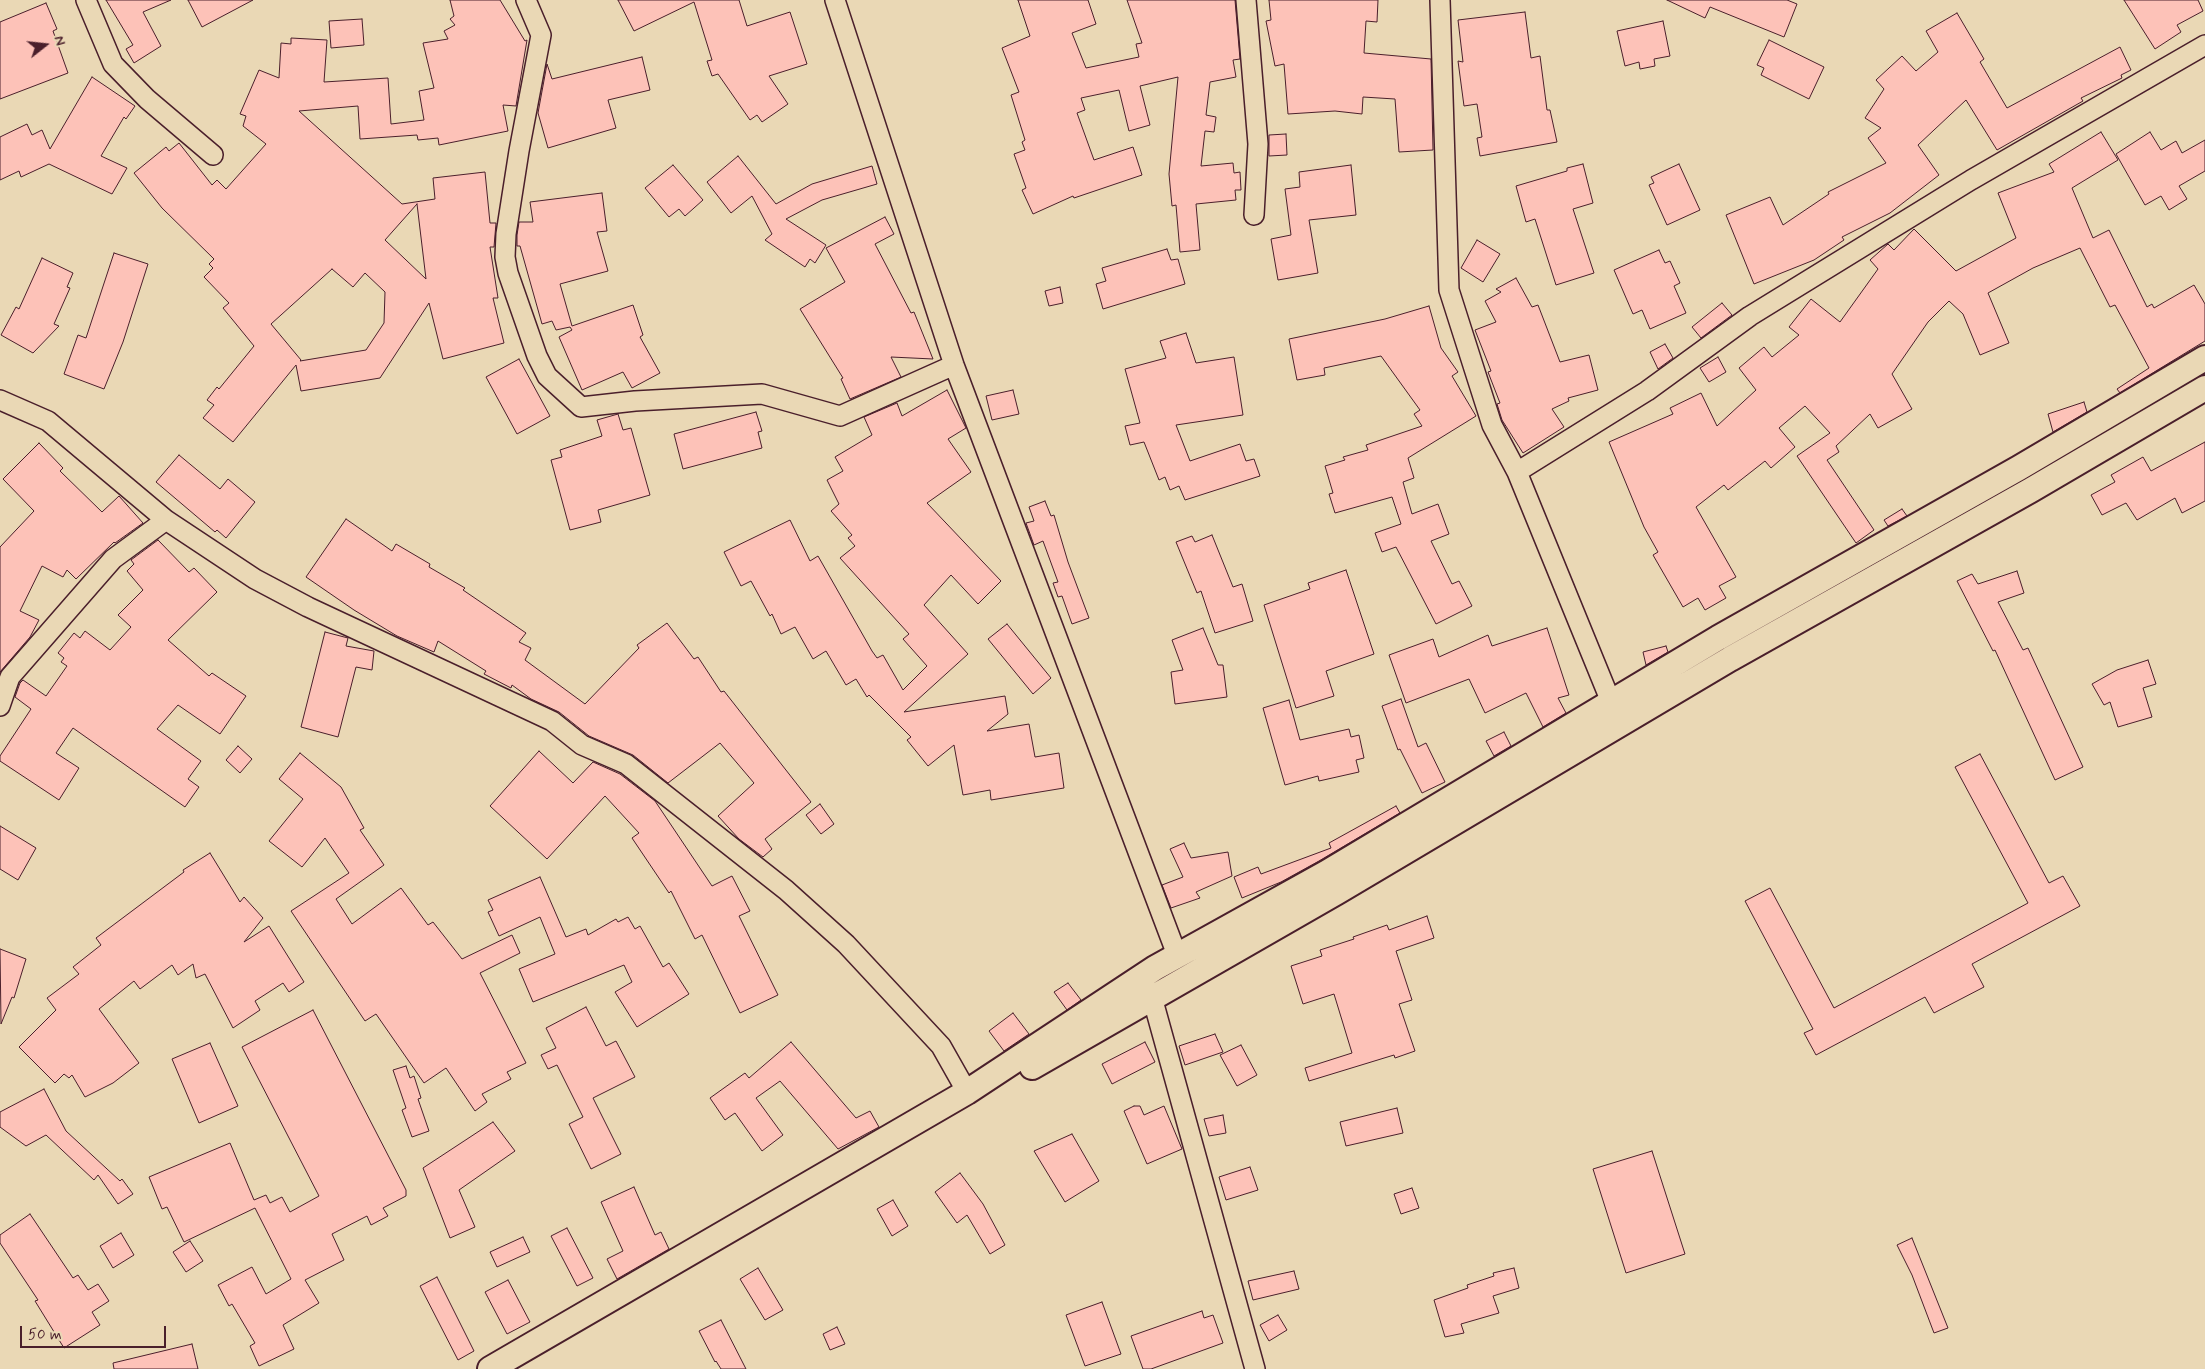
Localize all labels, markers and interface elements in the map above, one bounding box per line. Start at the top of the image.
north arrow [20,20,70,70]
text: N [49,34,69,48]
scale bar [22,1316,169,1348]
text: 50 m [28,1325,62,1345]

